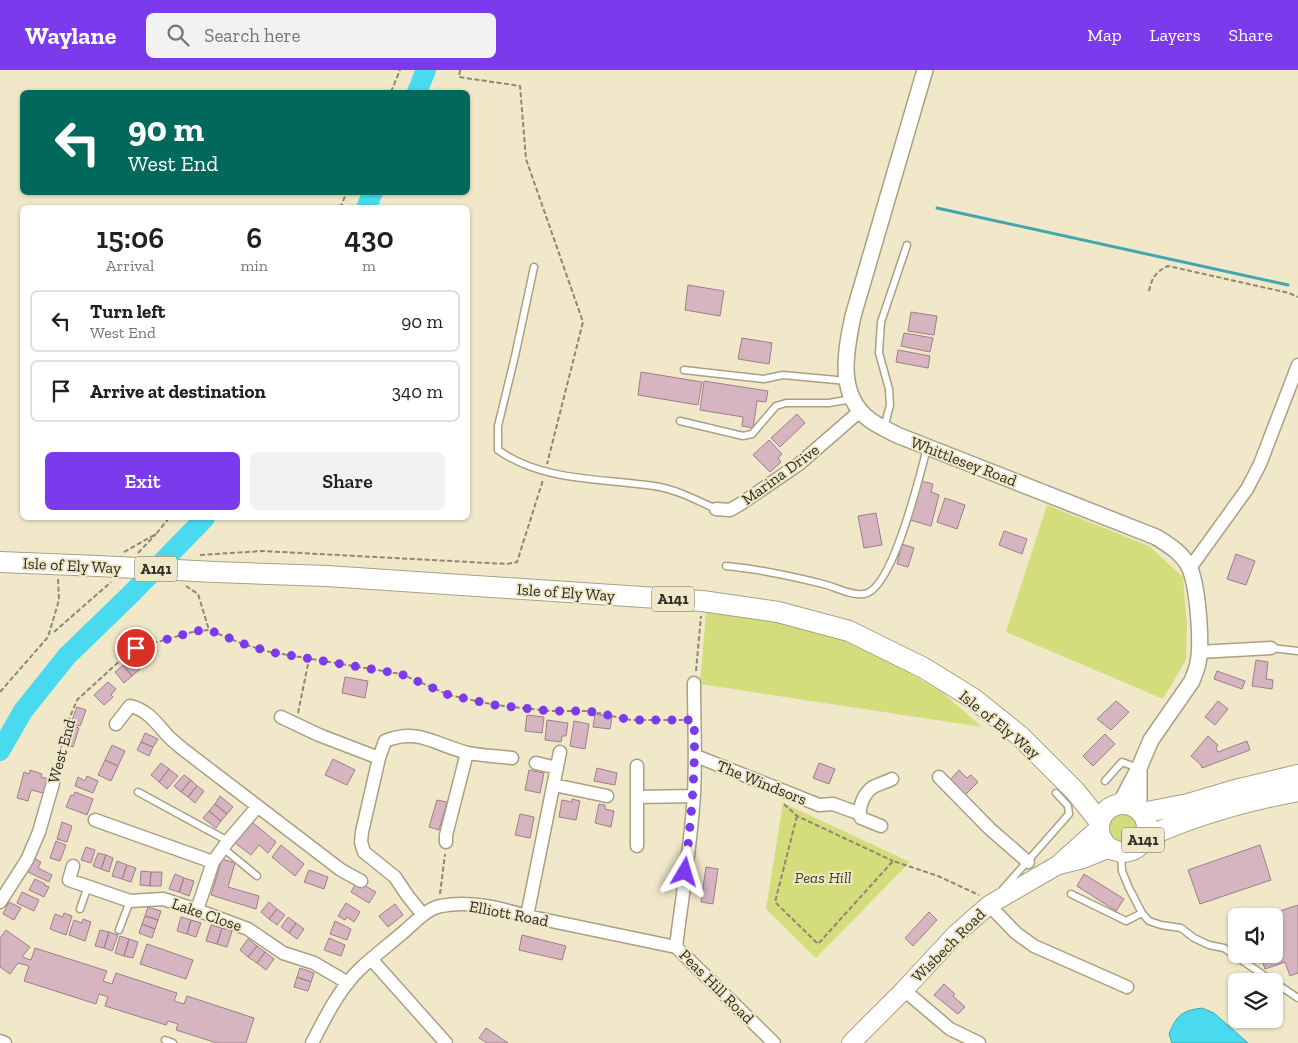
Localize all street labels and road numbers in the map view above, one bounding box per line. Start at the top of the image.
street label: Whittlesey Road [908,433,1020,490]
street label: Marina Drive [738,440,823,509]
street label: Isle of Ely Way [22,553,123,578]
road number: A141 [135,556,177,582]
street label: Isle of Ely Way [516,580,617,605]
road number: A141 [652,586,694,612]
street label: Isle of Ely Way [955,686,1045,763]
street label: West End [44,717,79,785]
street label: The Windsors [714,756,810,809]
road number: A141 [1122,828,1164,852]
street label: Lake Close [169,894,244,935]
street label: Elliott Road [468,896,550,931]
street label: Wisbech Road [908,904,989,986]
street label: Peas Hill Road [675,945,758,1028]

